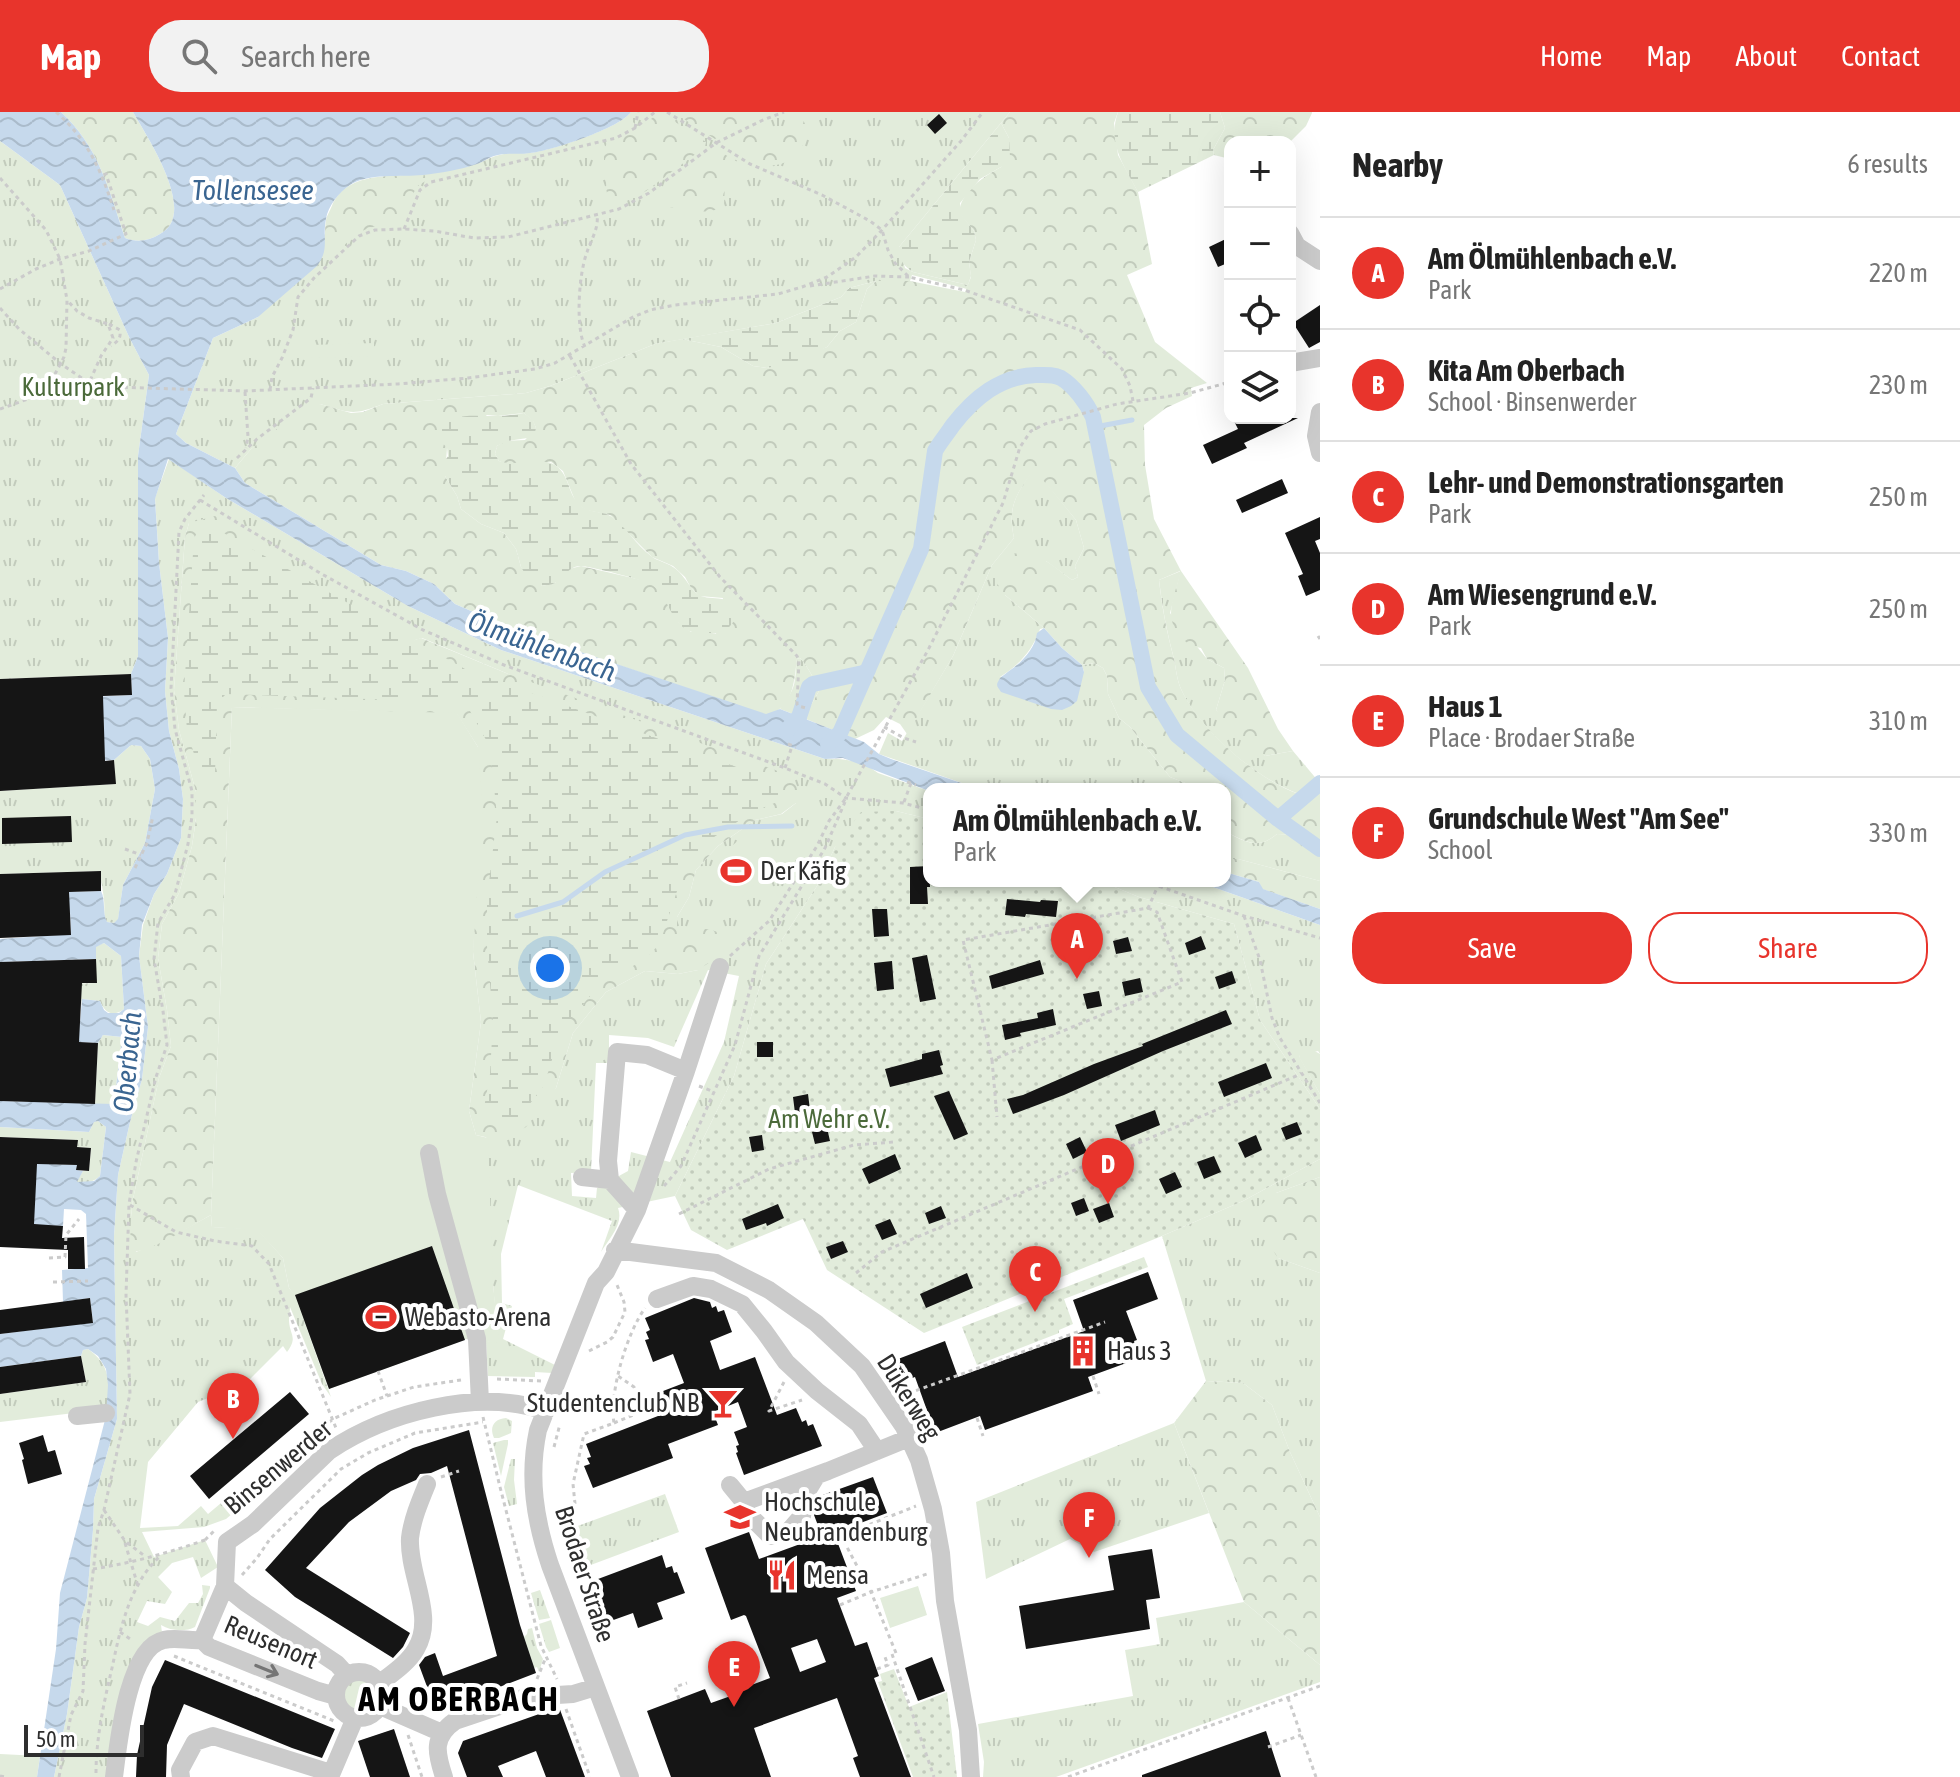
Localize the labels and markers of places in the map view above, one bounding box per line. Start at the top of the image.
sports icon: Der Käfig [719,854,753,888]
place label: Der Käfig [760,856,847,886]
pin: A [1051,913,1103,979]
pin: D [1082,1138,1134,1204]
pin: C [1009,1246,1061,1312]
sports icon: Webasto-Arena [364,1300,398,1334]
place label: Webasto-Arena [405,1302,551,1332]
building icon: Haus 3 [1066,1334,1100,1368]
place label: Haus 3 [1107,1336,1172,1366]
pin: B [207,1373,259,1439]
bar icon: Studentenclub NB [706,1386,740,1420]
place label: Studentenclub NB [527,1388,700,1418]
place label: Hochschule Neubrandenburg [764,1487,928,1547]
pin: F [1063,1492,1115,1558]
school or university icon: Hochschule Neubrandenburg [723,1500,757,1534]
restaurant icon: Mensa [765,1558,799,1592]
place label: Mensa [806,1560,869,1590]
pin: E [708,1641,760,1707]

